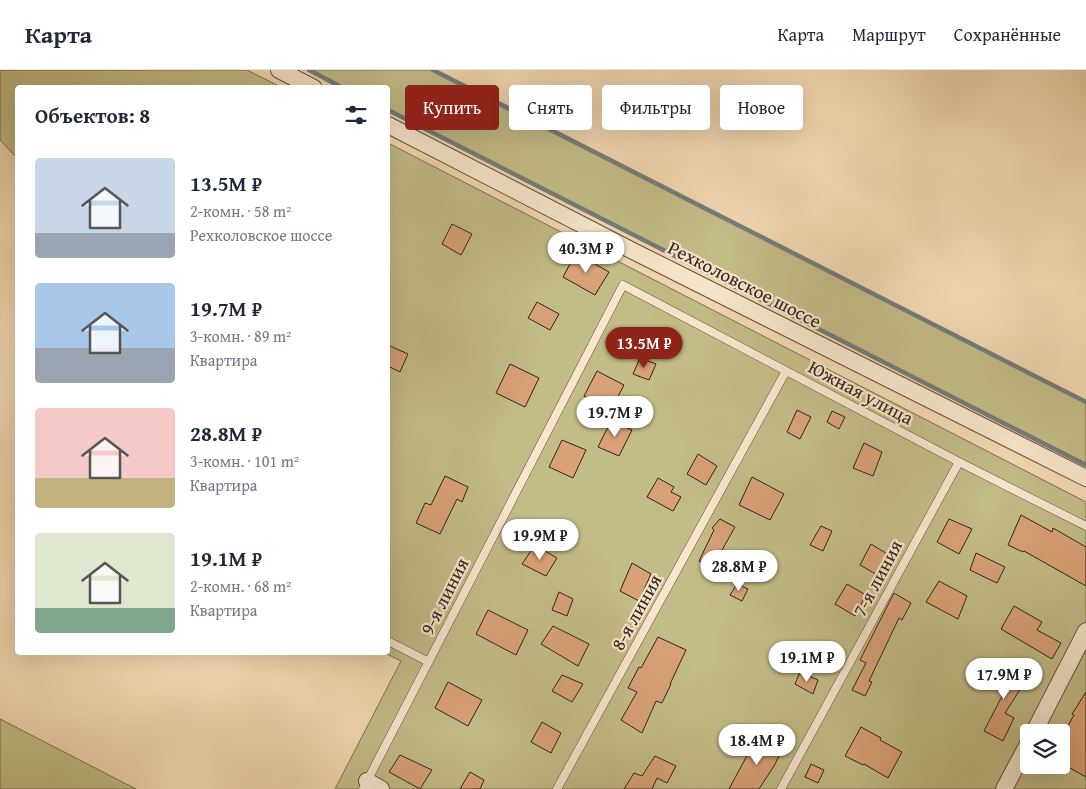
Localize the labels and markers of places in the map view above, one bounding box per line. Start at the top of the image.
pin: 40.3M ₽ [540,232,632,274]
pin: 13.5M ₽ [598,326,690,369]
pin: 19.7M ₽ [569,396,661,438]
pin: 19.9M ₽ [494,518,586,561]
pin: 28.8M ₽ [693,550,785,592]
pin: 19.1M ₽ [761,640,853,683]
pin: 17.9M ₽ [958,658,1050,700]
pin: 18.4M ₽ [711,724,803,766]

